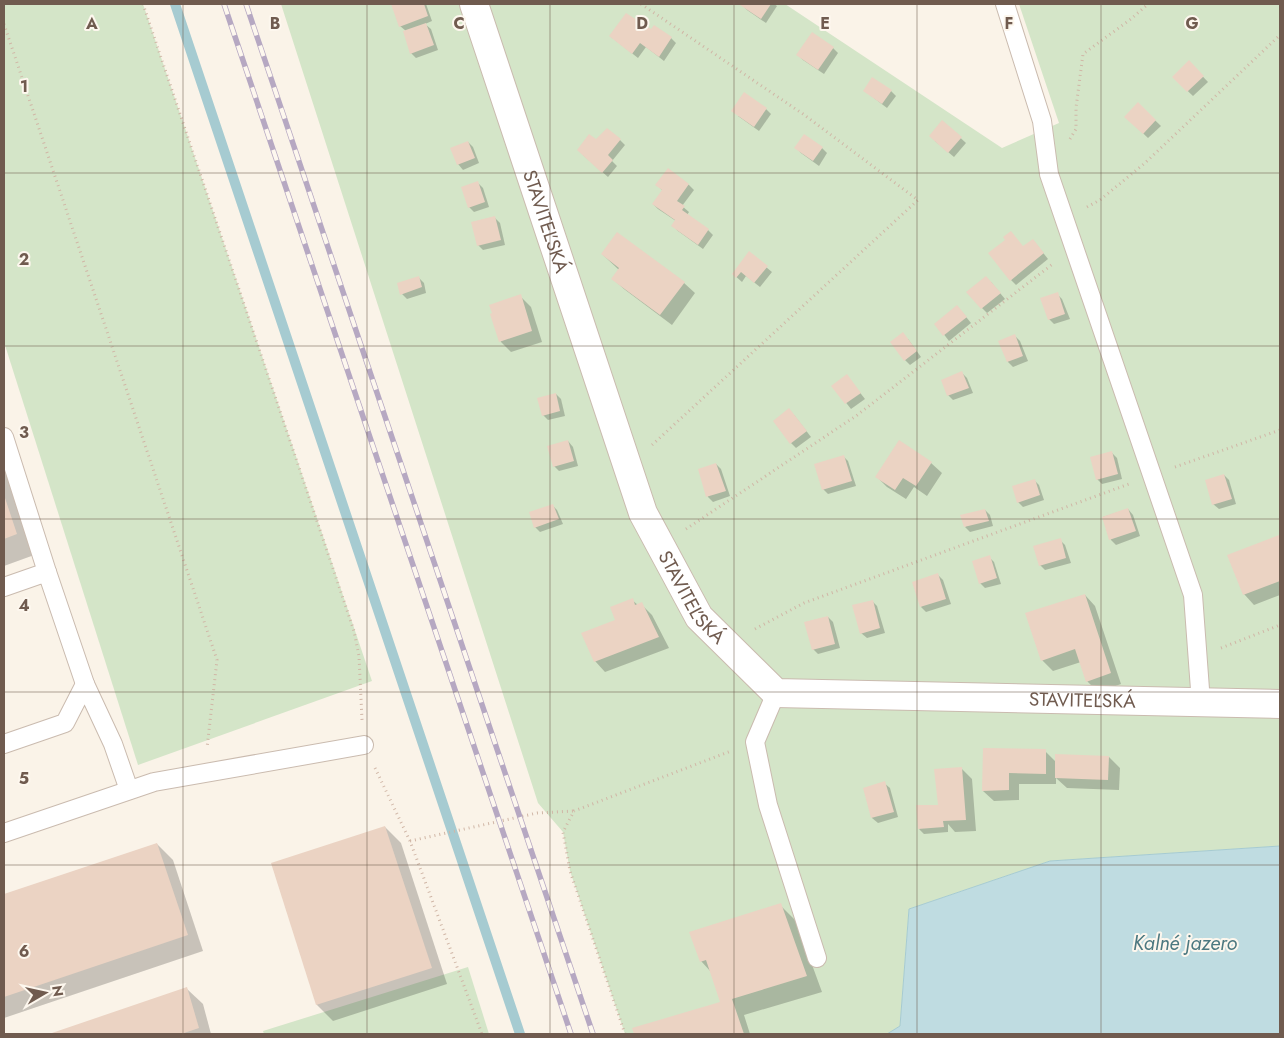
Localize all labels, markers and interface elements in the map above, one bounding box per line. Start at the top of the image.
text: A [85,12,98,35]
text: B [270,12,280,35]
text: C [453,12,465,35]
text: D [636,12,648,35]
text: E [820,12,830,35]
text: F [1005,12,1013,35]
text: G [1185,12,1199,35]
text: 1 [20,75,28,98]
street label: STAVITEĽSKÁ [516,167,575,277]
text: 2 [19,248,29,271]
text: 3 [19,421,29,444]
street label: STAVITEĽSKÁ [652,546,732,650]
text: 4 [18,594,30,617]
street label: STAVITEĽSKÁ [1029,686,1136,715]
text: 5 [19,767,29,790]
water label: Kalné jazero [1133,929,1237,958]
text: 6 [19,940,29,963]
north arrow [20,968,70,1018]
text: N [47,984,69,998]

